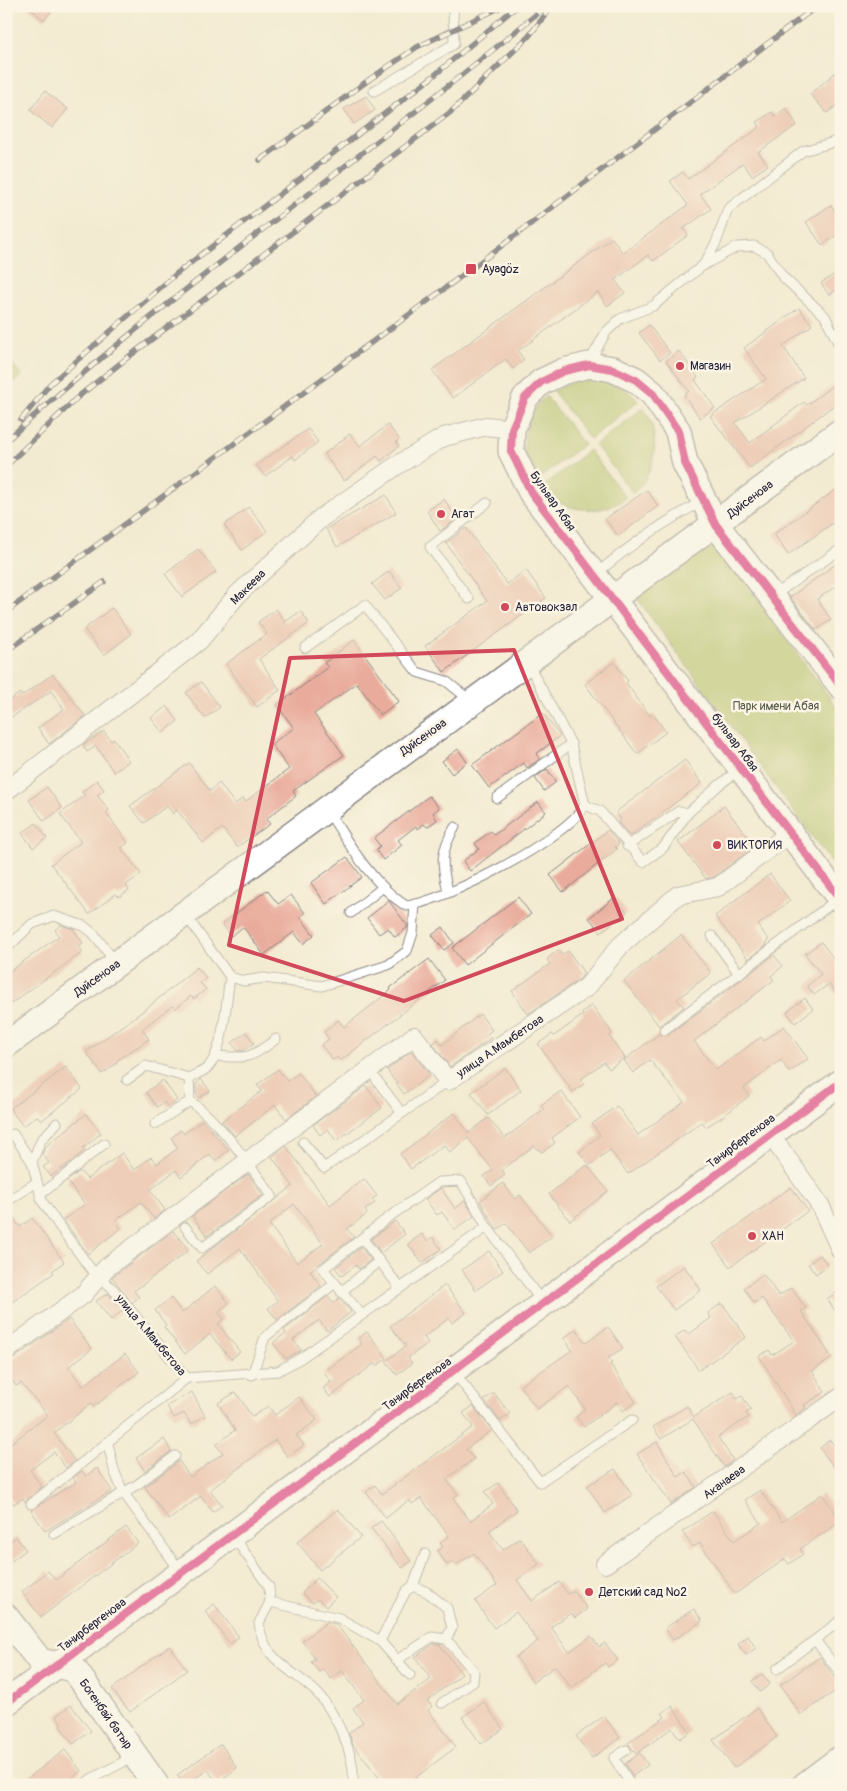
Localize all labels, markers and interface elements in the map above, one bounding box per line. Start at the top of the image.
marker: Ayagöz [464,262,478,276]
place label: Ayagöz [482,262,519,277]
place label: Магазин [690,359,731,374]
marker: Магазин [674,360,686,372]
street label: Бульвар Абая [526,468,579,534]
street label: Дуйсенова [723,477,777,522]
place label: Агат [451,507,474,522]
marker: Агат [435,508,447,520]
street label: Макеева [228,566,269,608]
place label: Автовокзал [515,600,577,615]
marker: Автовокзал [499,601,511,613]
park label: Парк имени Абая [733,699,819,714]
street label: бульвар Абая [708,710,762,775]
street label: Дуйсенова [396,715,450,760]
place label: ВИКТОРИЯ [727,838,782,853]
marker: ВИКТОРИЯ [711,839,723,851]
street label: Дуйсенова [70,956,124,1001]
street label: улица А.Мамбетова [453,1012,547,1082]
street label: Танирбергенова [704,1111,779,1172]
place label: ХАН [762,1229,784,1244]
marker: ХАН [746,1230,758,1242]
street label: улица А.Мамбетова [112,1291,189,1379]
street label: Танирбергенова [380,1354,455,1414]
street label: Аканаева [700,1462,749,1503]
place label: Детский сад №2 [598,1585,687,1600]
marker: Детский сад №2 [583,1586,595,1598]
street label: Танирбергенова [55,1595,130,1656]
street label: Богенбай батыр [76,1676,136,1753]

